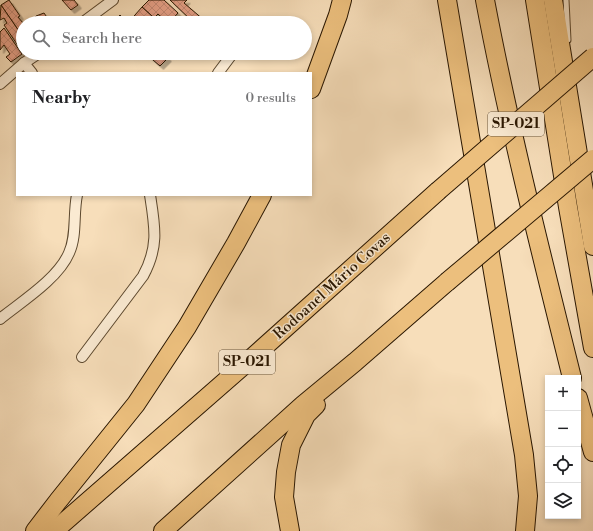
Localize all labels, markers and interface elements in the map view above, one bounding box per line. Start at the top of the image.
search box [16,16,312,60]
icon: search [30,27,52,49]
text: Search here [62,29,142,48]
text: Nearby [32,87,91,109]
text: 0 results [245,90,296,106]
road number: SP-021 [488,112,544,136]
street label: Rodoanel Mário Covas [269,228,395,344]
road number: SP-021 [219,350,275,374]
map controls [545,375,581,519]
button: + [545,375,581,411]
button: − [545,411,581,447]
button: locate [545,447,581,483]
button: layers [545,483,581,519]

